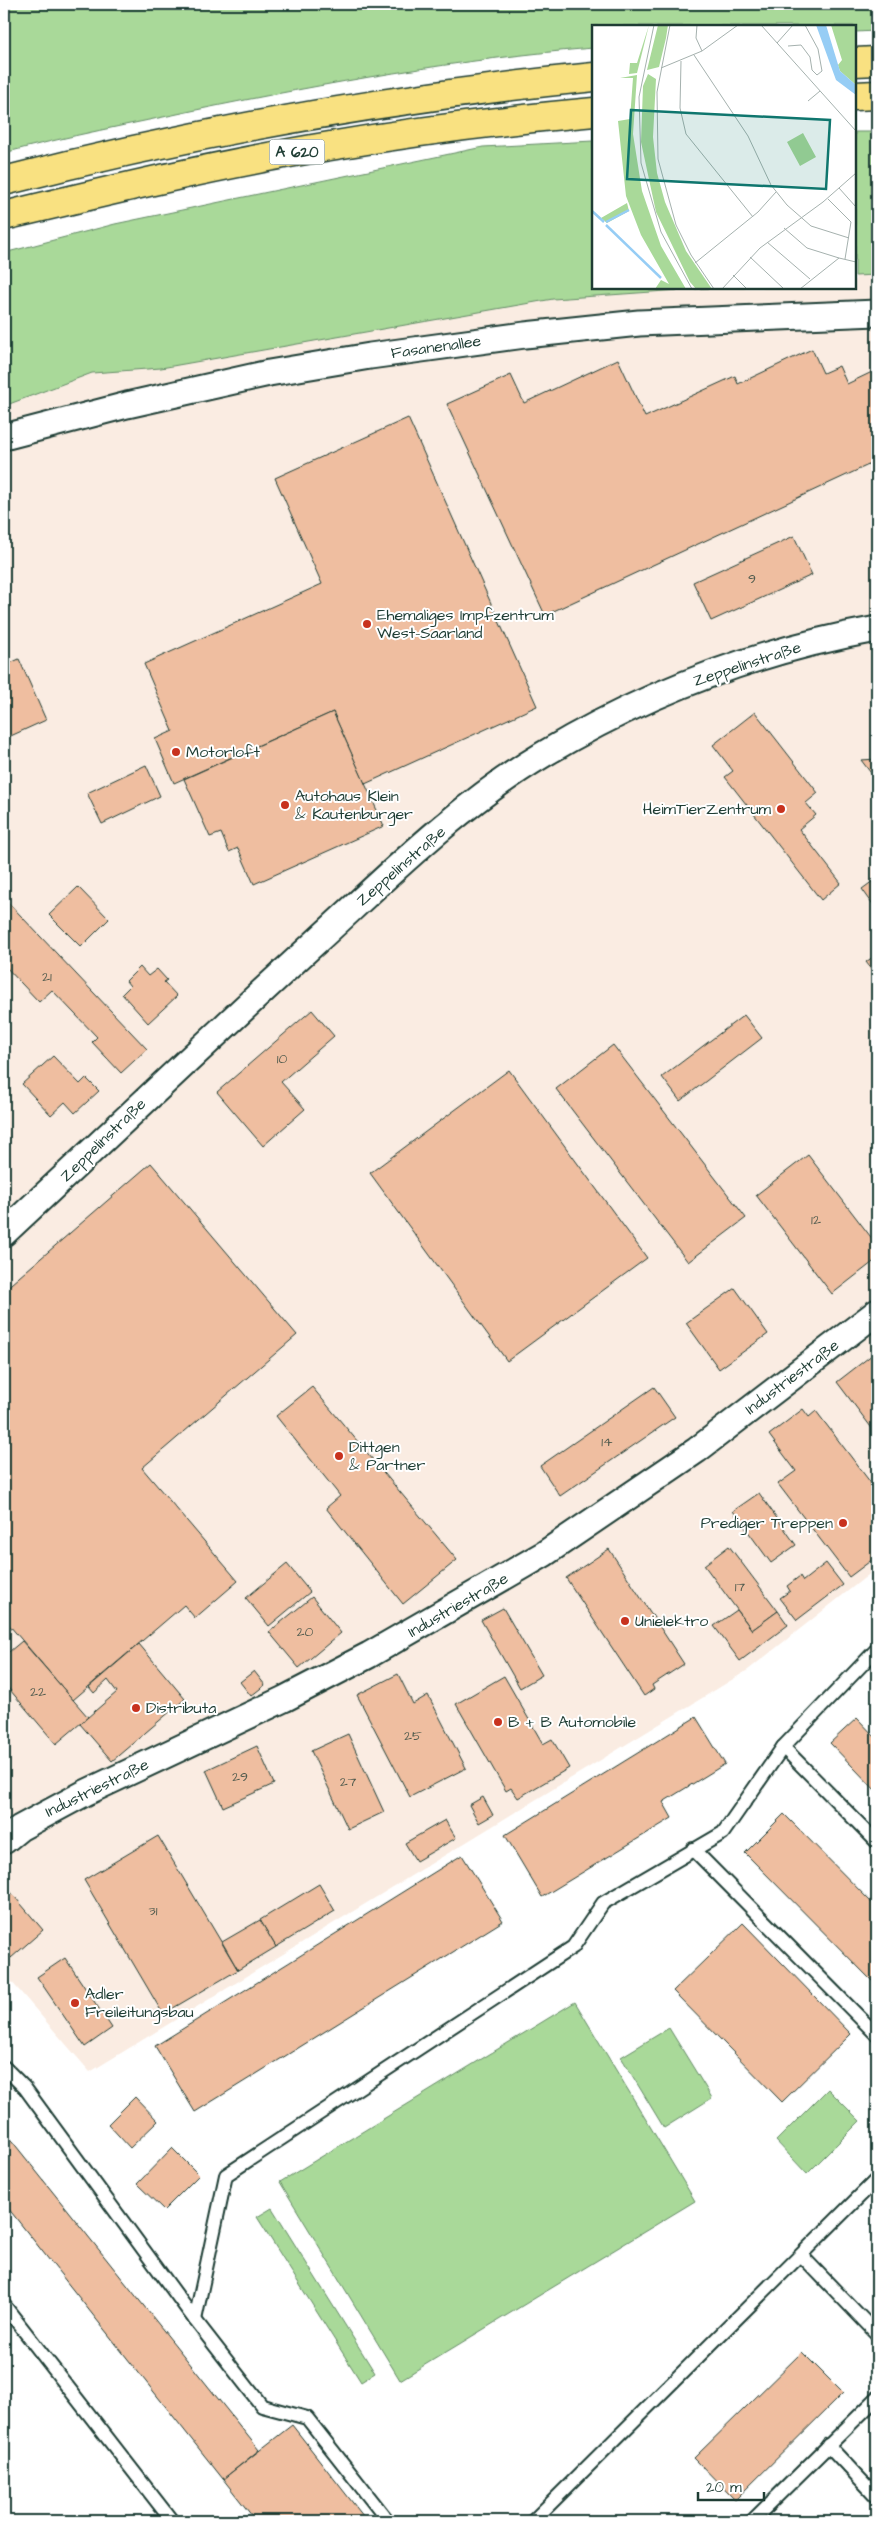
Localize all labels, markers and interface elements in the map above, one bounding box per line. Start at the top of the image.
inset map [592,25,856,289]
road number: A 620 [270,140,324,164]
street label: Fasanenallee [390,330,483,364]
house number: 9 [748,569,756,589]
place label: Ehemaliges Impfzentrum West-Saarland [377,604,554,644]
marker: Ehemaliges Impfzentrum West-Saarland [361,618,373,630]
street label: Zeppelinstraße [690,636,804,692]
place label: Motorloft [186,741,261,763]
marker: Motorloft [170,746,182,758]
place label: Autohaus Klein & Kautenburger [295,785,413,826]
place label: HeimTierZentrum [643,798,772,820]
marker: Autohaus Klein & Kautenburger [279,799,291,811]
marker: HeimTierZentrum [775,803,787,815]
street label: Zeppelinstraße [351,821,451,911]
house number: 21 [42,967,52,987]
house number: 10 [277,1049,287,1069]
street label: Zeppelinstraße [55,1093,151,1187]
house number: 12 [811,1210,821,1230]
street label: Industriestraße [740,1334,844,1420]
house number: 14 [601,1432,613,1452]
place label: Dittgen & Partner [349,1436,425,1476]
marker: Dittgen & Partner [333,1450,345,1462]
place label: Prediger Treppen [701,1512,833,1535]
marker: Prediger Treppen [837,1517,849,1529]
street label: Industriestraße [404,1567,513,1643]
house number: 17 [735,1577,746,1597]
place label: Unielektro [635,1610,708,1632]
marker: Unielektro [619,1615,631,1627]
house number: 20 [297,1622,314,1642]
house number: 22 [30,1682,46,1702]
place label: Distributa [146,1697,216,1719]
marker: Distributa [130,1702,142,1714]
place label: B + B Automobile [508,1711,637,1733]
marker: B + B Automobile [492,1716,504,1728]
house number: 25 [404,1726,422,1746]
street label: Industriestraße [42,1753,153,1823]
house number: 29 [232,1767,248,1787]
house number: 27 [340,1772,357,1792]
house number: 31 [149,1901,158,1921]
place label: Adler Freileitungsbau [85,1983,194,2024]
marker: Adler Freileitungsbau [69,1997,81,2009]
scale bar [698,2470,765,2502]
text: 20 m [706,2477,742,2498]

